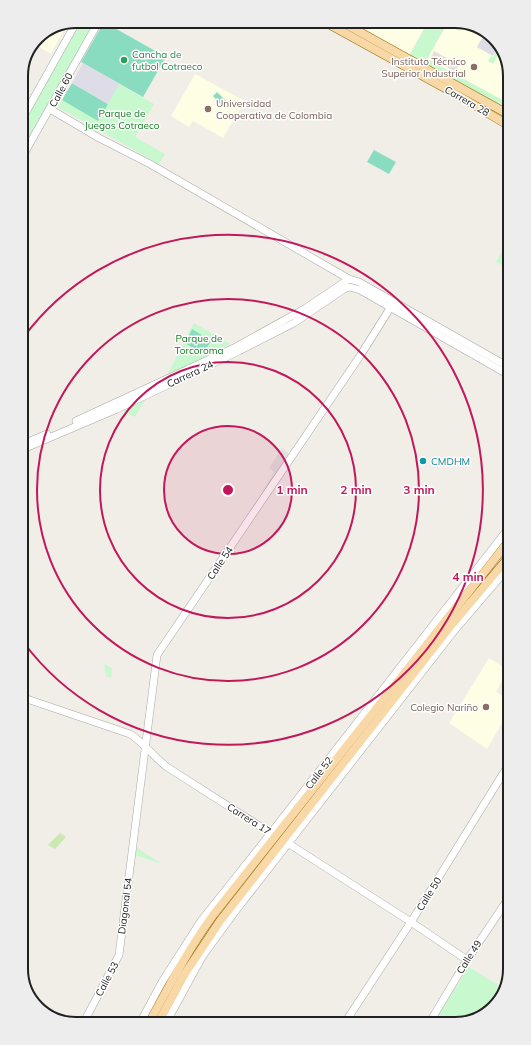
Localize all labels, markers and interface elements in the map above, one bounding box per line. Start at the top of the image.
place label: Cancha de futbol Cotraeco [132,48,203,73]
marker: Cancha de futbol Cotraeco [119,55,129,65]
place label: Instituto Técnico Superior Industrial [382,55,466,80]
marker: Instituto Técnico Superior Industrial [469,62,479,72]
street label: Calle 60 [46,70,76,110]
street label: Carrera 28 [442,83,492,119]
place label: Universidad Cooperativa de Colombia [216,97,332,122]
marker: Universidad Cooperativa de Colombia [203,104,213,114]
park label: Parque de Juegos Cotraeco [84,107,160,132]
park label: Parque de Torcoroma [174,332,224,357]
street label: Carrera 24 [165,358,215,390]
place label: CMDHM [431,455,470,468]
marker: CMDHM [418,456,428,466]
text: 1 min [276,482,308,497]
text: 2 min [340,482,372,497]
text: 3 min [403,482,435,497]
centre of rings [221,483,235,497]
street label: Calle 54 [204,544,236,582]
text: 4 min [452,569,484,584]
place label: Colegio Nariño [410,701,478,714]
marker: Colegio Nariño [481,702,491,712]
street label: Calle 52 [302,754,336,792]
street label: Carrera 17 [225,800,273,838]
street label: Calle 50 [414,875,444,913]
street label: Diagonal 54 [115,877,135,935]
street label: Calle 49 [454,938,484,976]
street label: Calle 53 [92,959,122,999]

